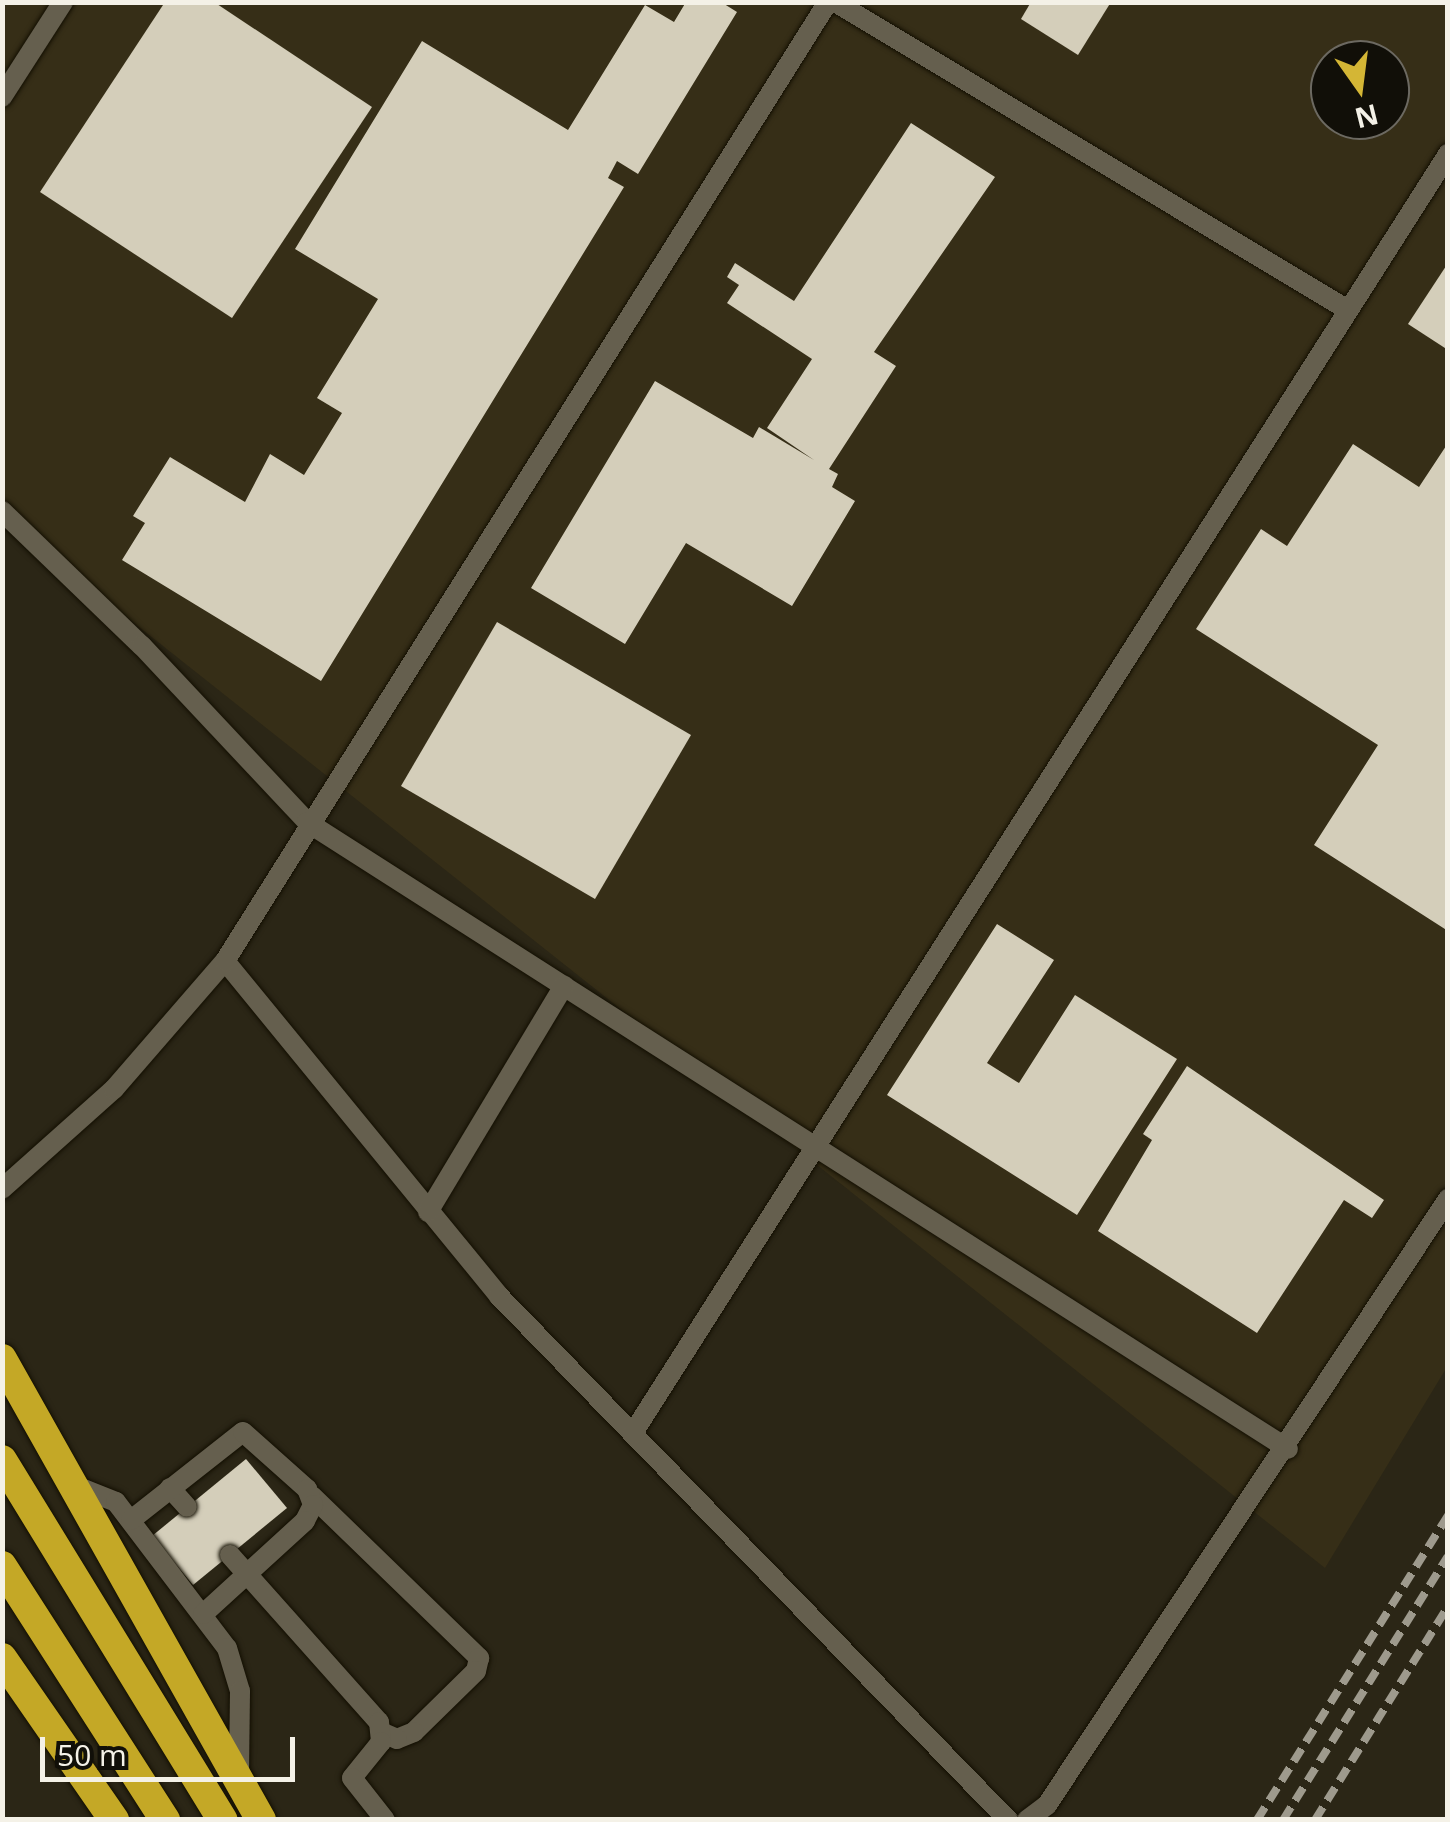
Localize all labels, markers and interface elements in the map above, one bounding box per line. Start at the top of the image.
north arrow [1310,40,1410,140]
text: N [1351,96,1382,138]
scale bar [45,1717,300,1779]
text: 50 m [57,1734,127,1775]

